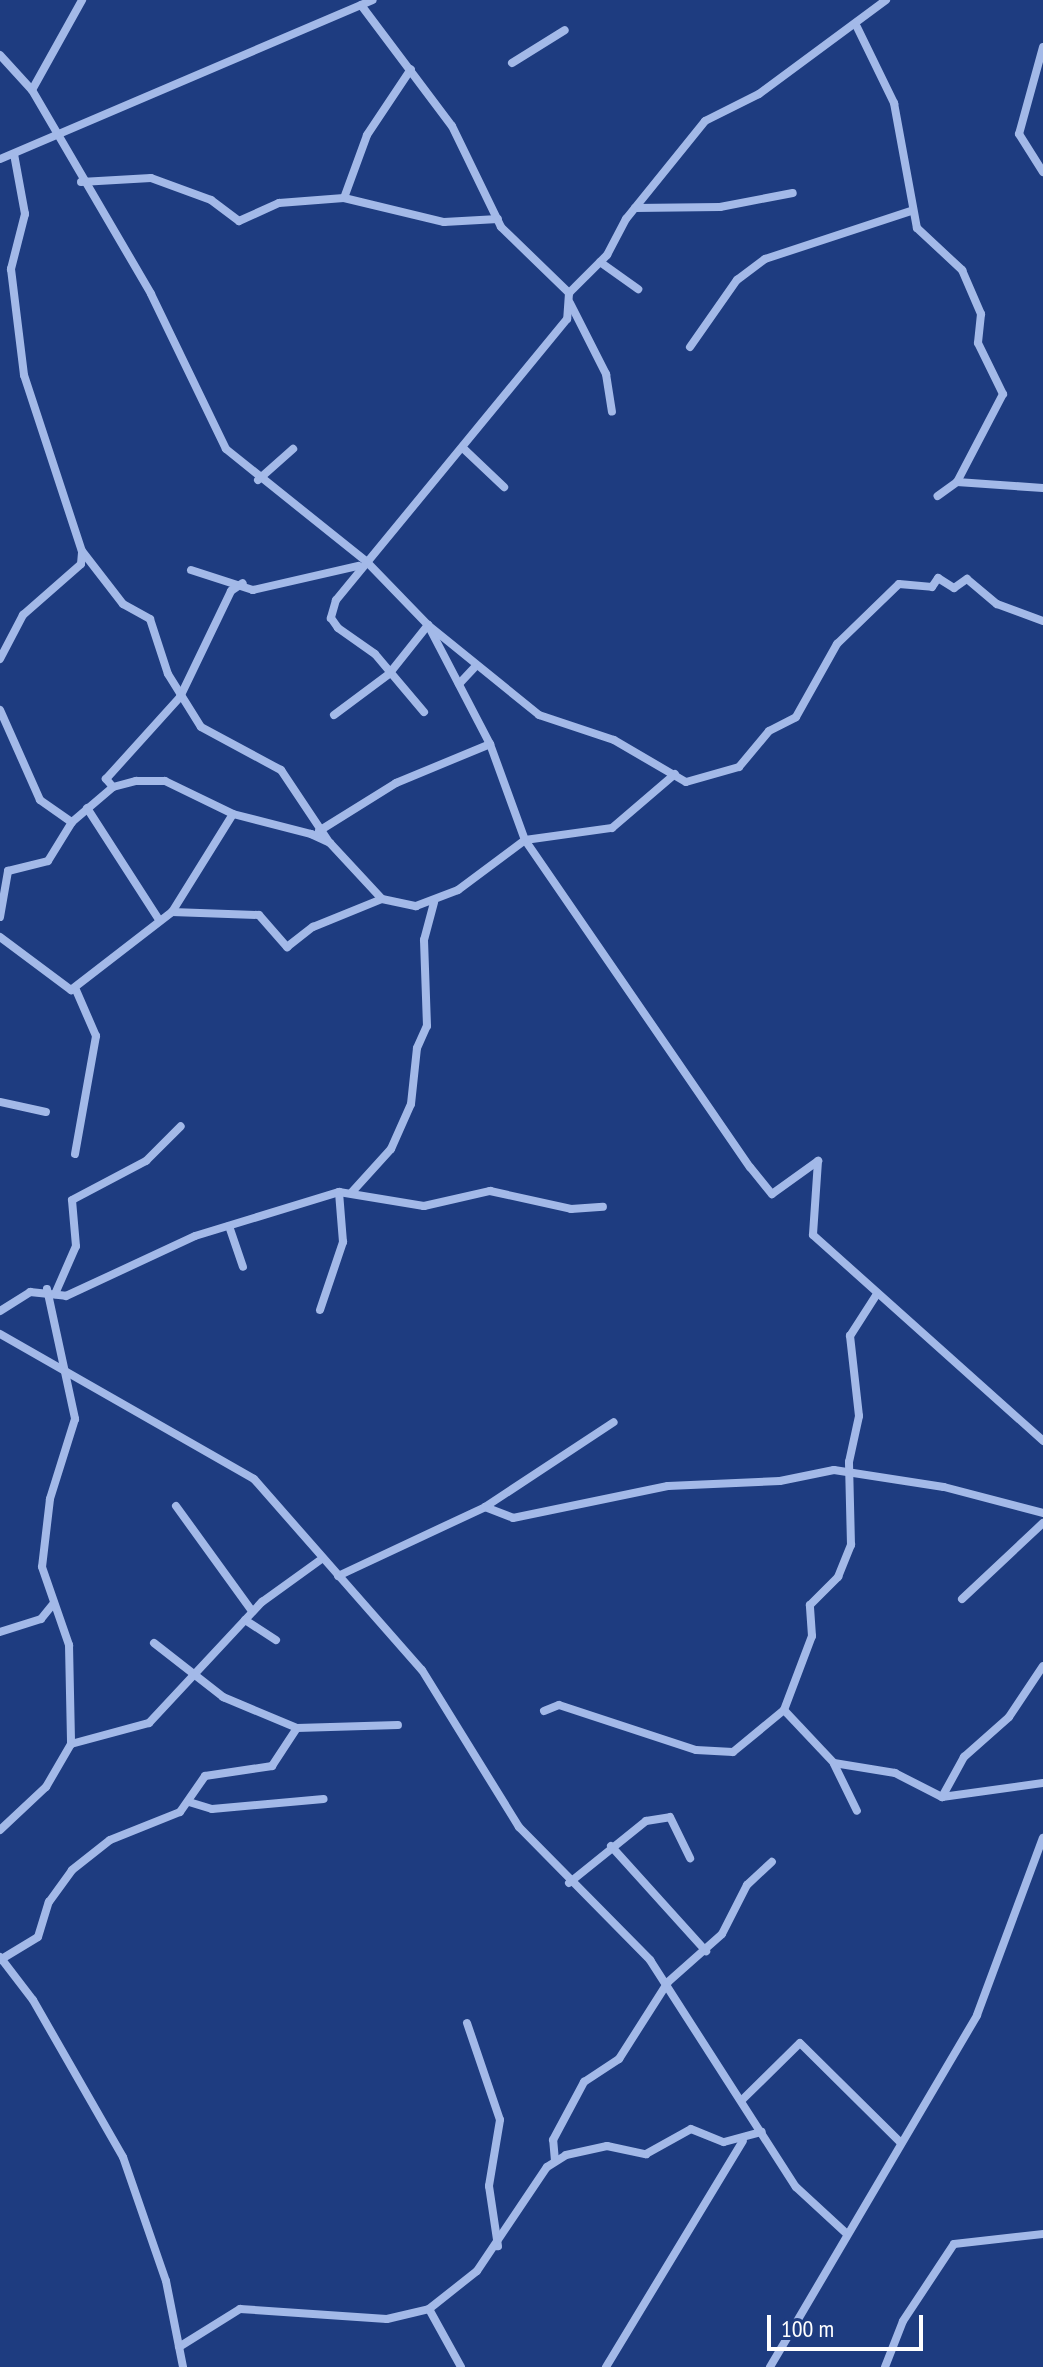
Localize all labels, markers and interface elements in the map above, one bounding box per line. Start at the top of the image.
scale bar [771,2299,927,2349]
text: 100 m [781,2313,834,2344]

